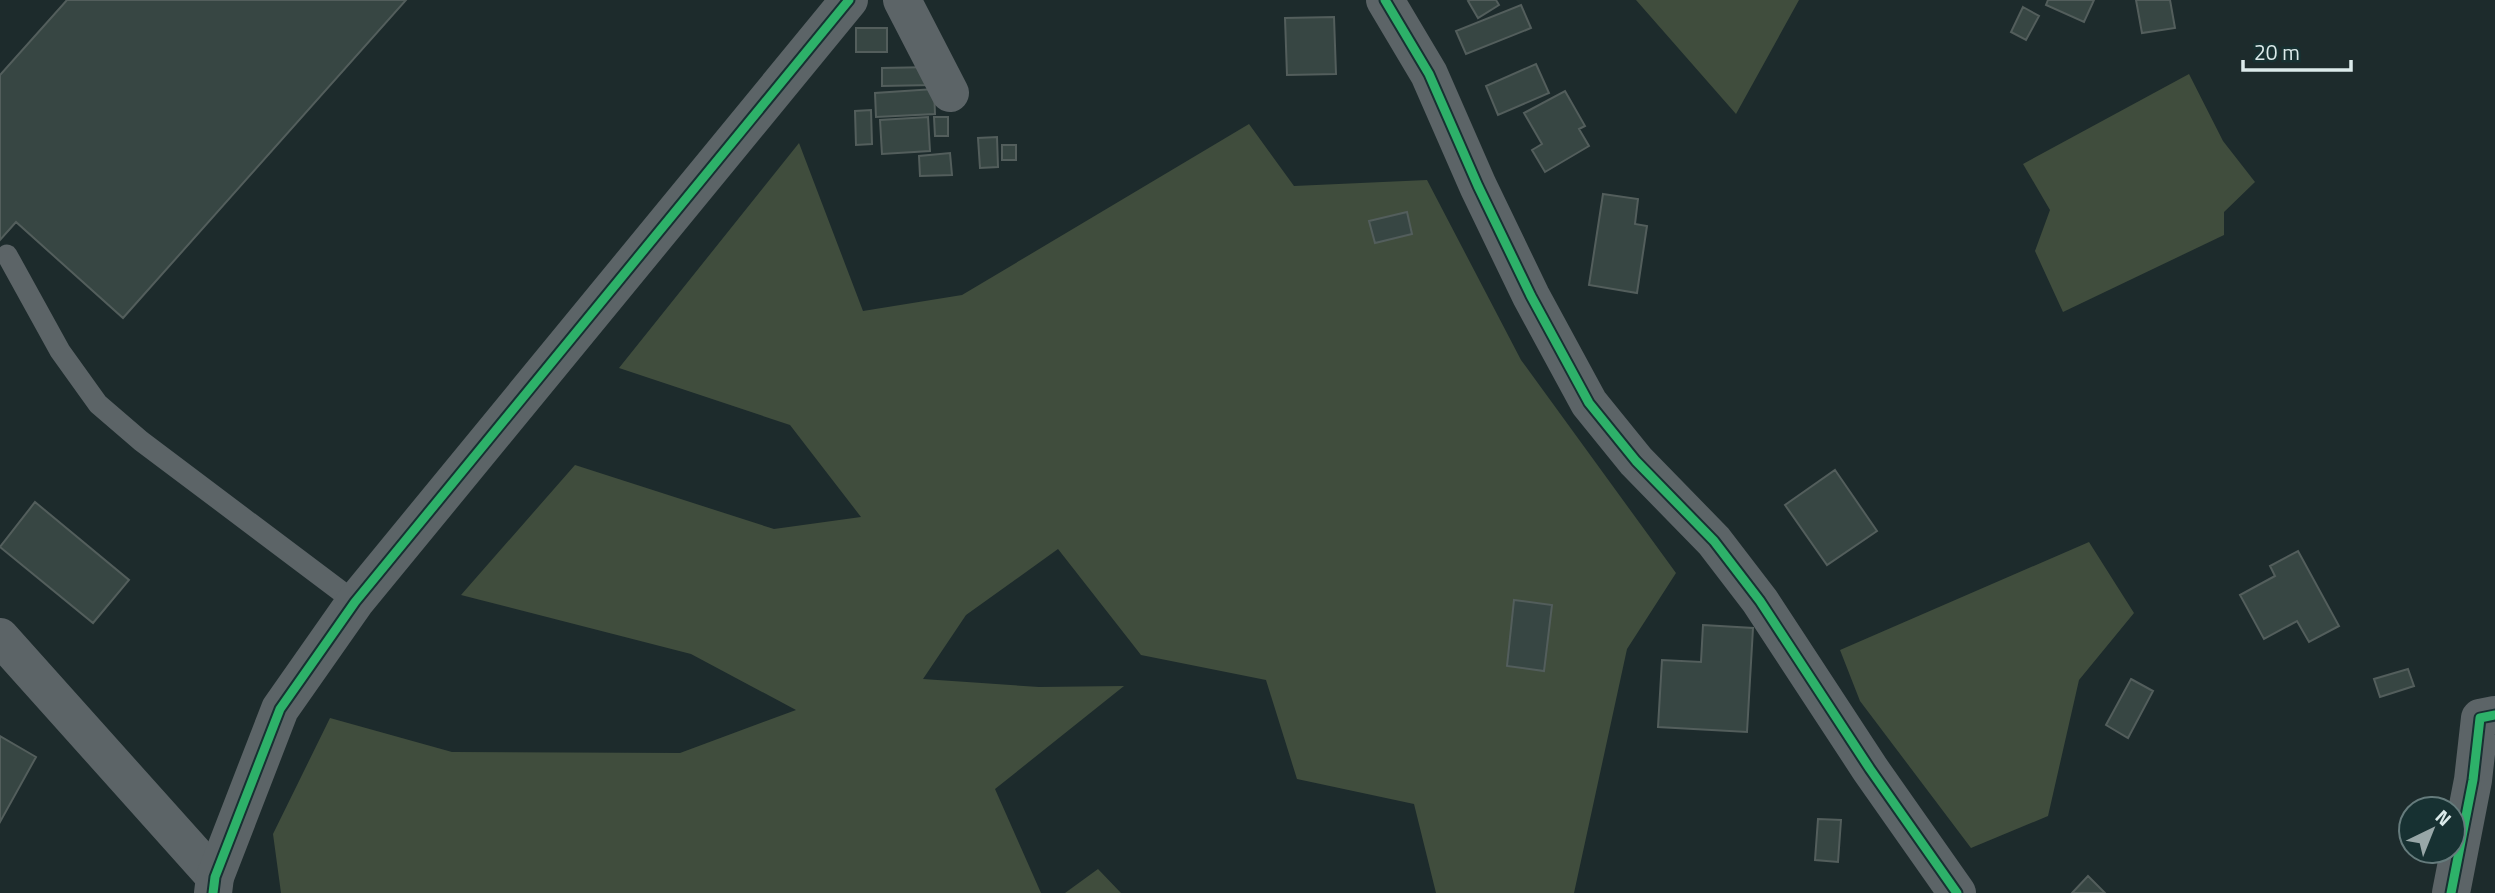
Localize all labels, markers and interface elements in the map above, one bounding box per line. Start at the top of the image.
scale bar [2243,28,2352,72]
text: 20 m [2254,36,2300,68]
north arrow [2397,795,2467,865]
text: N [2429,802,2459,832]

